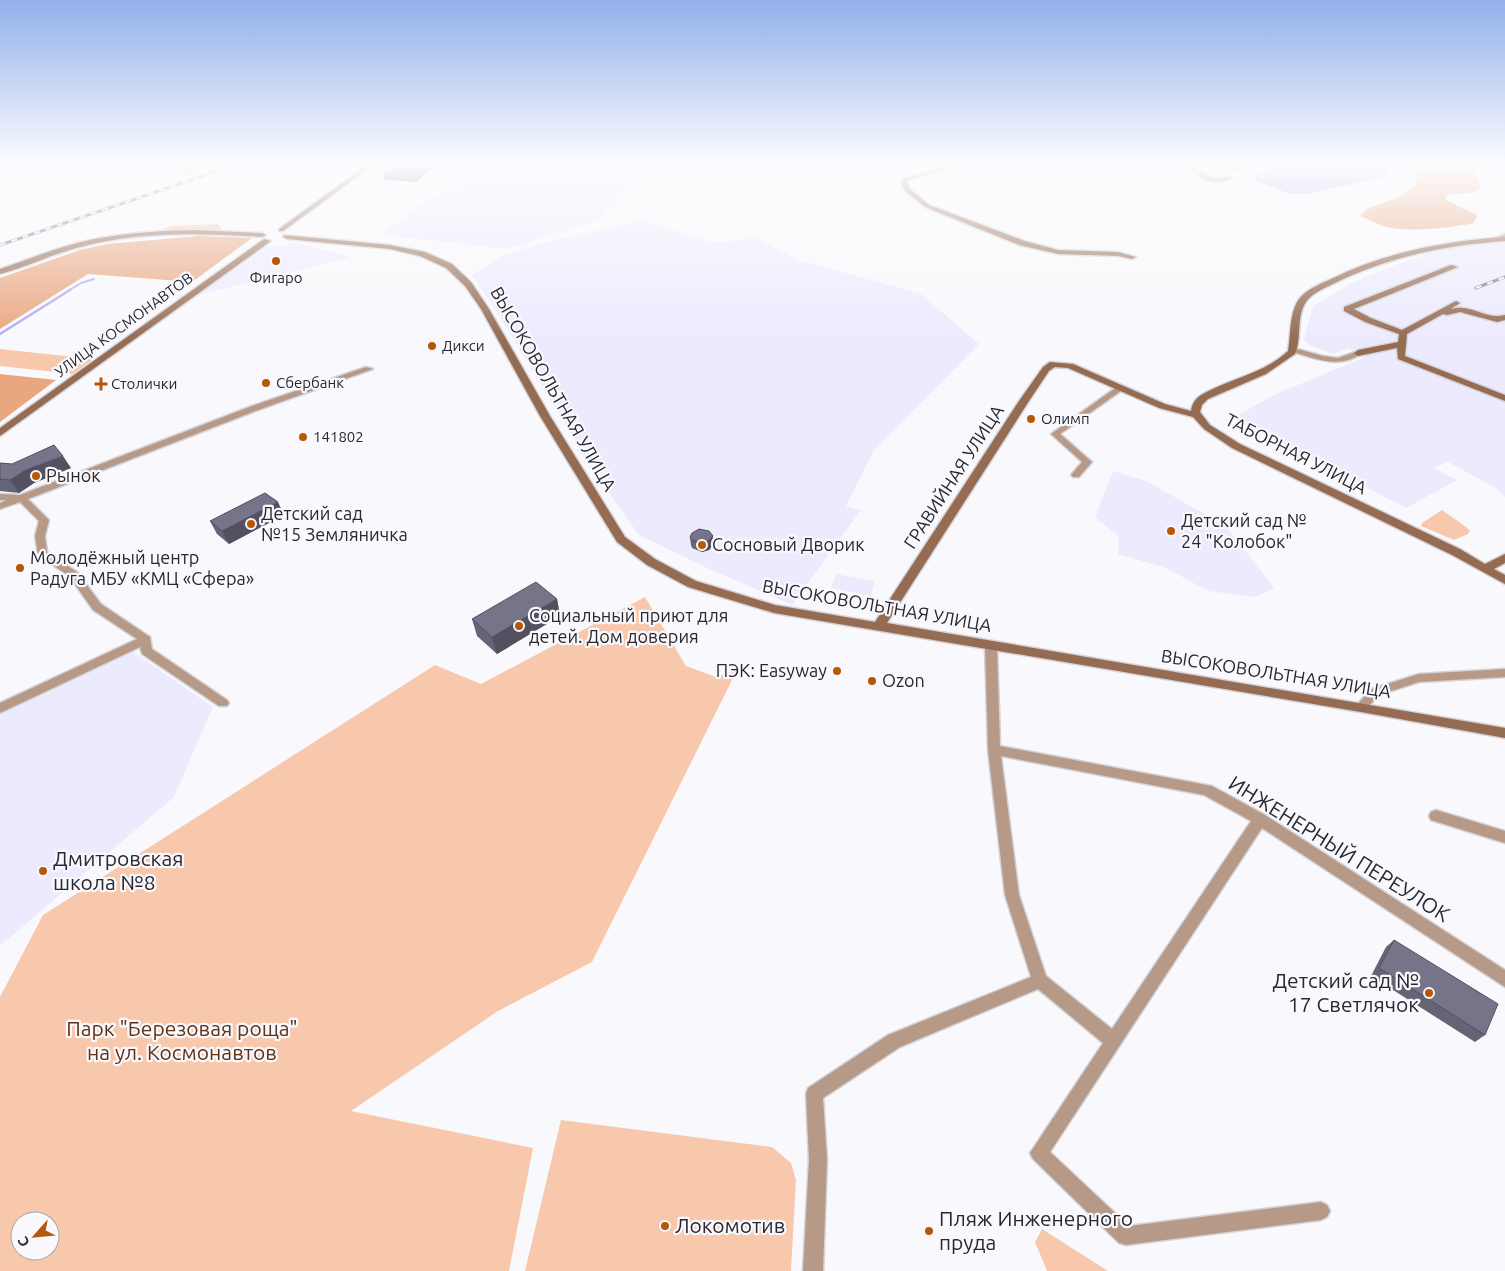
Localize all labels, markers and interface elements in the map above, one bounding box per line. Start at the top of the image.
marker: Фигаро [270,255,282,267]
street label: УЛИЦА КОСМОНАВТОВ [51,269,196,380]
place label: Фигаро [249,269,303,286]
street label: ВЫСОКОВОЛЬТНАЯ УЛИЦА [487,283,621,494]
place label: Дикси [442,337,485,354]
marker: Дикси [426,340,438,352]
place label: Сбербанк [276,374,344,391]
place label: Столички [111,375,177,392]
marker: Сбербанк [260,377,272,389]
marker: Столички [95,378,107,390]
street label: ГРАВИЙНАЯ УЛИЦА [899,401,1007,552]
street label: ТАБОРНАЯ УЛИЦА [1222,409,1371,498]
place label: Олимп [1041,410,1090,427]
marker: Олимп [1025,413,1037,425]
place label: 141802 [313,428,364,445]
marker: 141802 [297,431,309,443]
place label: Рынок [46,465,100,485]
marker: Рынок [30,470,42,482]
place label: Детский сад №15 Земляничка [261,503,408,544]
place label: Детский сад № 24 "Колобок" [1181,510,1307,551]
marker: Детский сад №15 Земляничка [245,518,257,530]
marker: Детский сад № 24 "Колобок" [1165,525,1177,537]
place label: Сосновый Дворик [712,534,865,554]
marker: Сосновый Дворик [696,539,708,551]
place label: Молодёжный центр Радуга МБУ «КМЦ «Сфера» [30,547,254,588]
marker: Молодёжный центр Радуга МБУ «КМЦ «Сфера» [14,562,26,574]
street label: ВЫСОКОВОЛЬТНАЯ УЛИЦА [761,575,994,635]
place label: Социальный приют для детей. Дом доверия [529,605,728,646]
marker: Социальный приют для детей. Дом доверия [513,620,525,632]
street label: ВЫСОКОВОЛЬТНАЯ УЛИЦА [1160,645,1393,701]
place label: ПЭК: Easyway [716,660,827,680]
marker: ПЭК: Easyway [831,665,843,677]
place label: Ozon [882,670,925,690]
marker: Ozon [866,675,878,687]
street label: ИНЖЕНЕРНЫЙ ПЕРЕУЛОК [1225,770,1455,926]
place label: Дмитровская школа №8 [53,846,183,894]
marker: Дмитровская школа №8 [37,865,49,877]
place label: Детский сад № 17 Светлячок [1272,968,1419,1016]
marker: Детский сад № 17 Светлячок [1423,987,1435,999]
park label: Парк "Березовая роща" на ул. Космонавтов [66,1016,298,1064]
place label: Пляж Инженерного пруда [939,1206,1133,1254]
north arrow [10,1211,60,1261]
place label: Локомотив [675,1213,785,1237]
marker: Локомотив [659,1220,671,1232]
marker: Пляж Инженерного пруда [923,1225,935,1237]
text: С [14,1234,33,1250]

